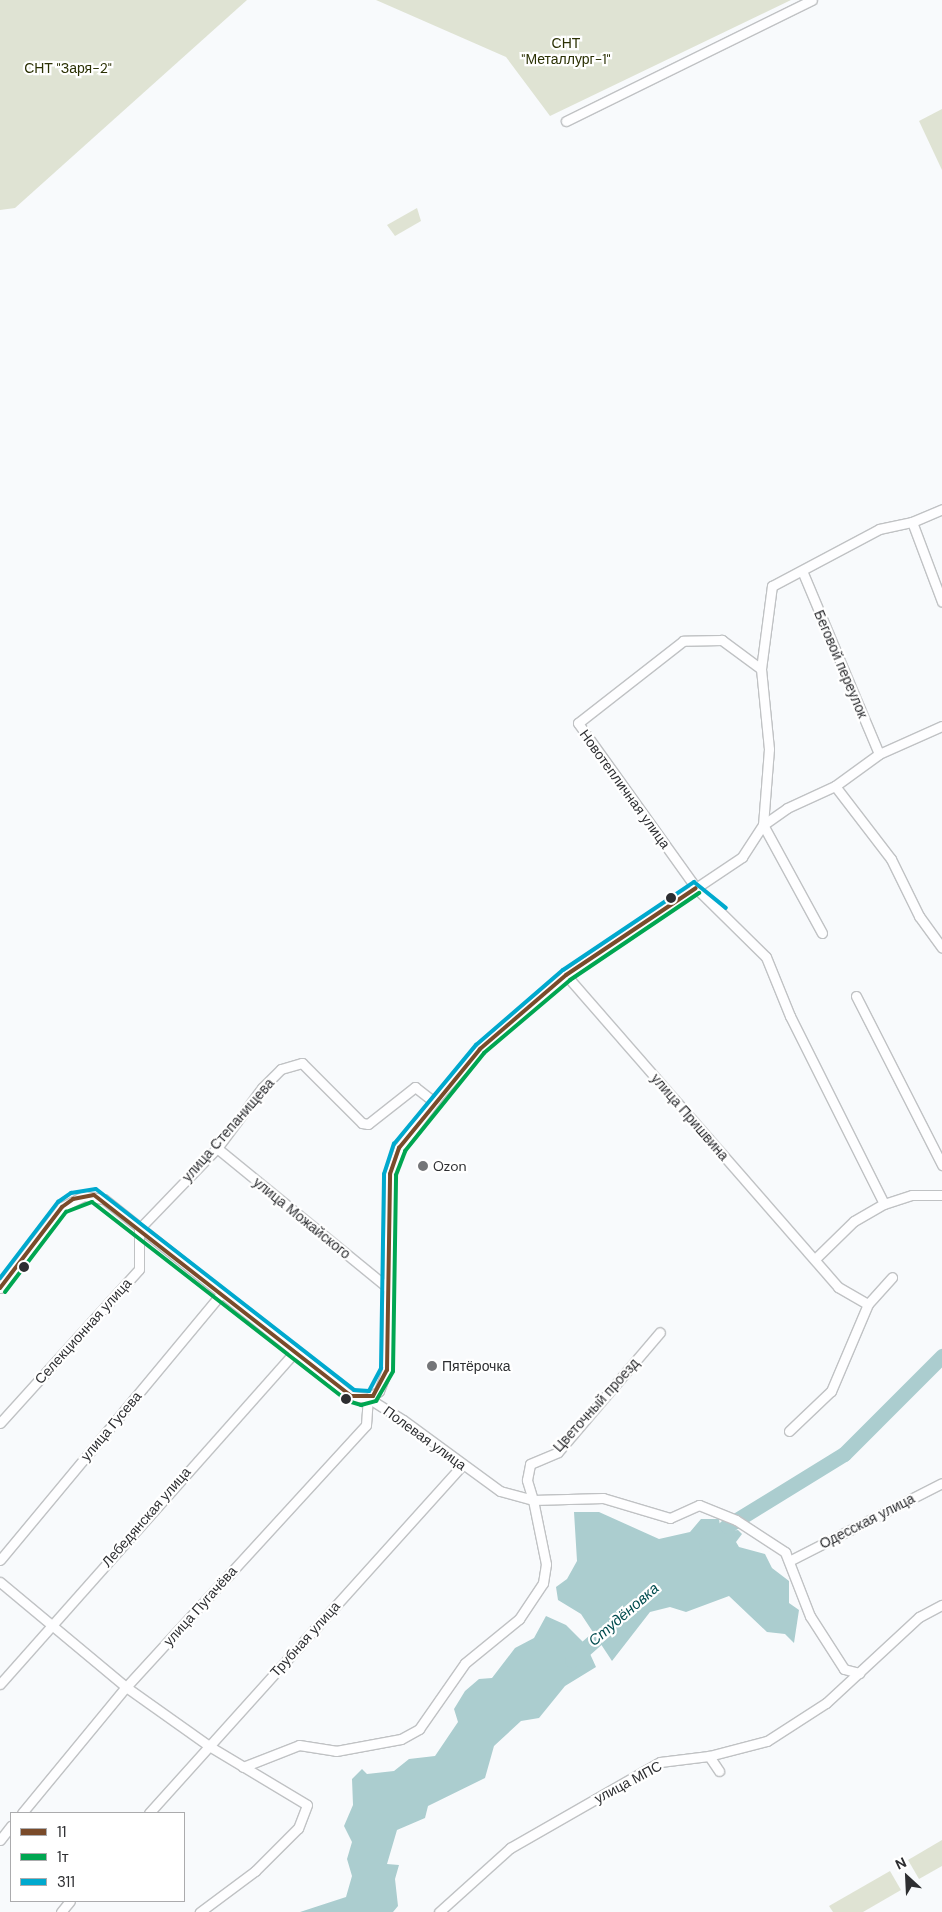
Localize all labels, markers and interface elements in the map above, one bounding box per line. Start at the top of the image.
park label: СНТ "Металлург-1" [521,35,611,68]
park label: СНТ "Заря-2" [24,60,112,76]
street label: Беговой переулок [811,607,871,721]
street label: Новотепличная улица [576,726,674,852]
unlabelled marker [666,893,676,903]
street label: улица Пришвина [648,1070,732,1164]
street label: улица Степанищева [179,1075,277,1185]
place label: Ozon [433,1158,467,1174]
marker: Ozon [417,1160,429,1172]
street label: улица Можайского [250,1174,354,1262]
unlabelled marker [19,1262,29,1272]
street label: Селекционная улица [31,1275,135,1387]
street label: Цветочный проезд [550,1355,642,1455]
place label: Пятёрочка [442,1358,511,1374]
marker: Пятёрочка [426,1360,438,1372]
street label: улица Гусева [77,1388,145,1464]
unlabelled marker [341,1394,351,1404]
street label: Полевая улица [380,1402,470,1474]
street label: Лебедянская улица [98,1464,194,1570]
street label: Одесская улица [817,1490,917,1552]
street label: улица Пугачёва [160,1563,240,1649]
water label: Студёновка [585,1580,663,1650]
street label: Трубная улица [267,1598,343,1680]
street label: улица МПС [591,1757,665,1807]
legend [10,1812,185,1902]
text: 11 [57,1822,66,1842]
text: 1т [57,1847,69,1867]
north arrow [882,1852,932,1902]
text: N [892,1853,909,1874]
text: 311 [57,1872,75,1892]

